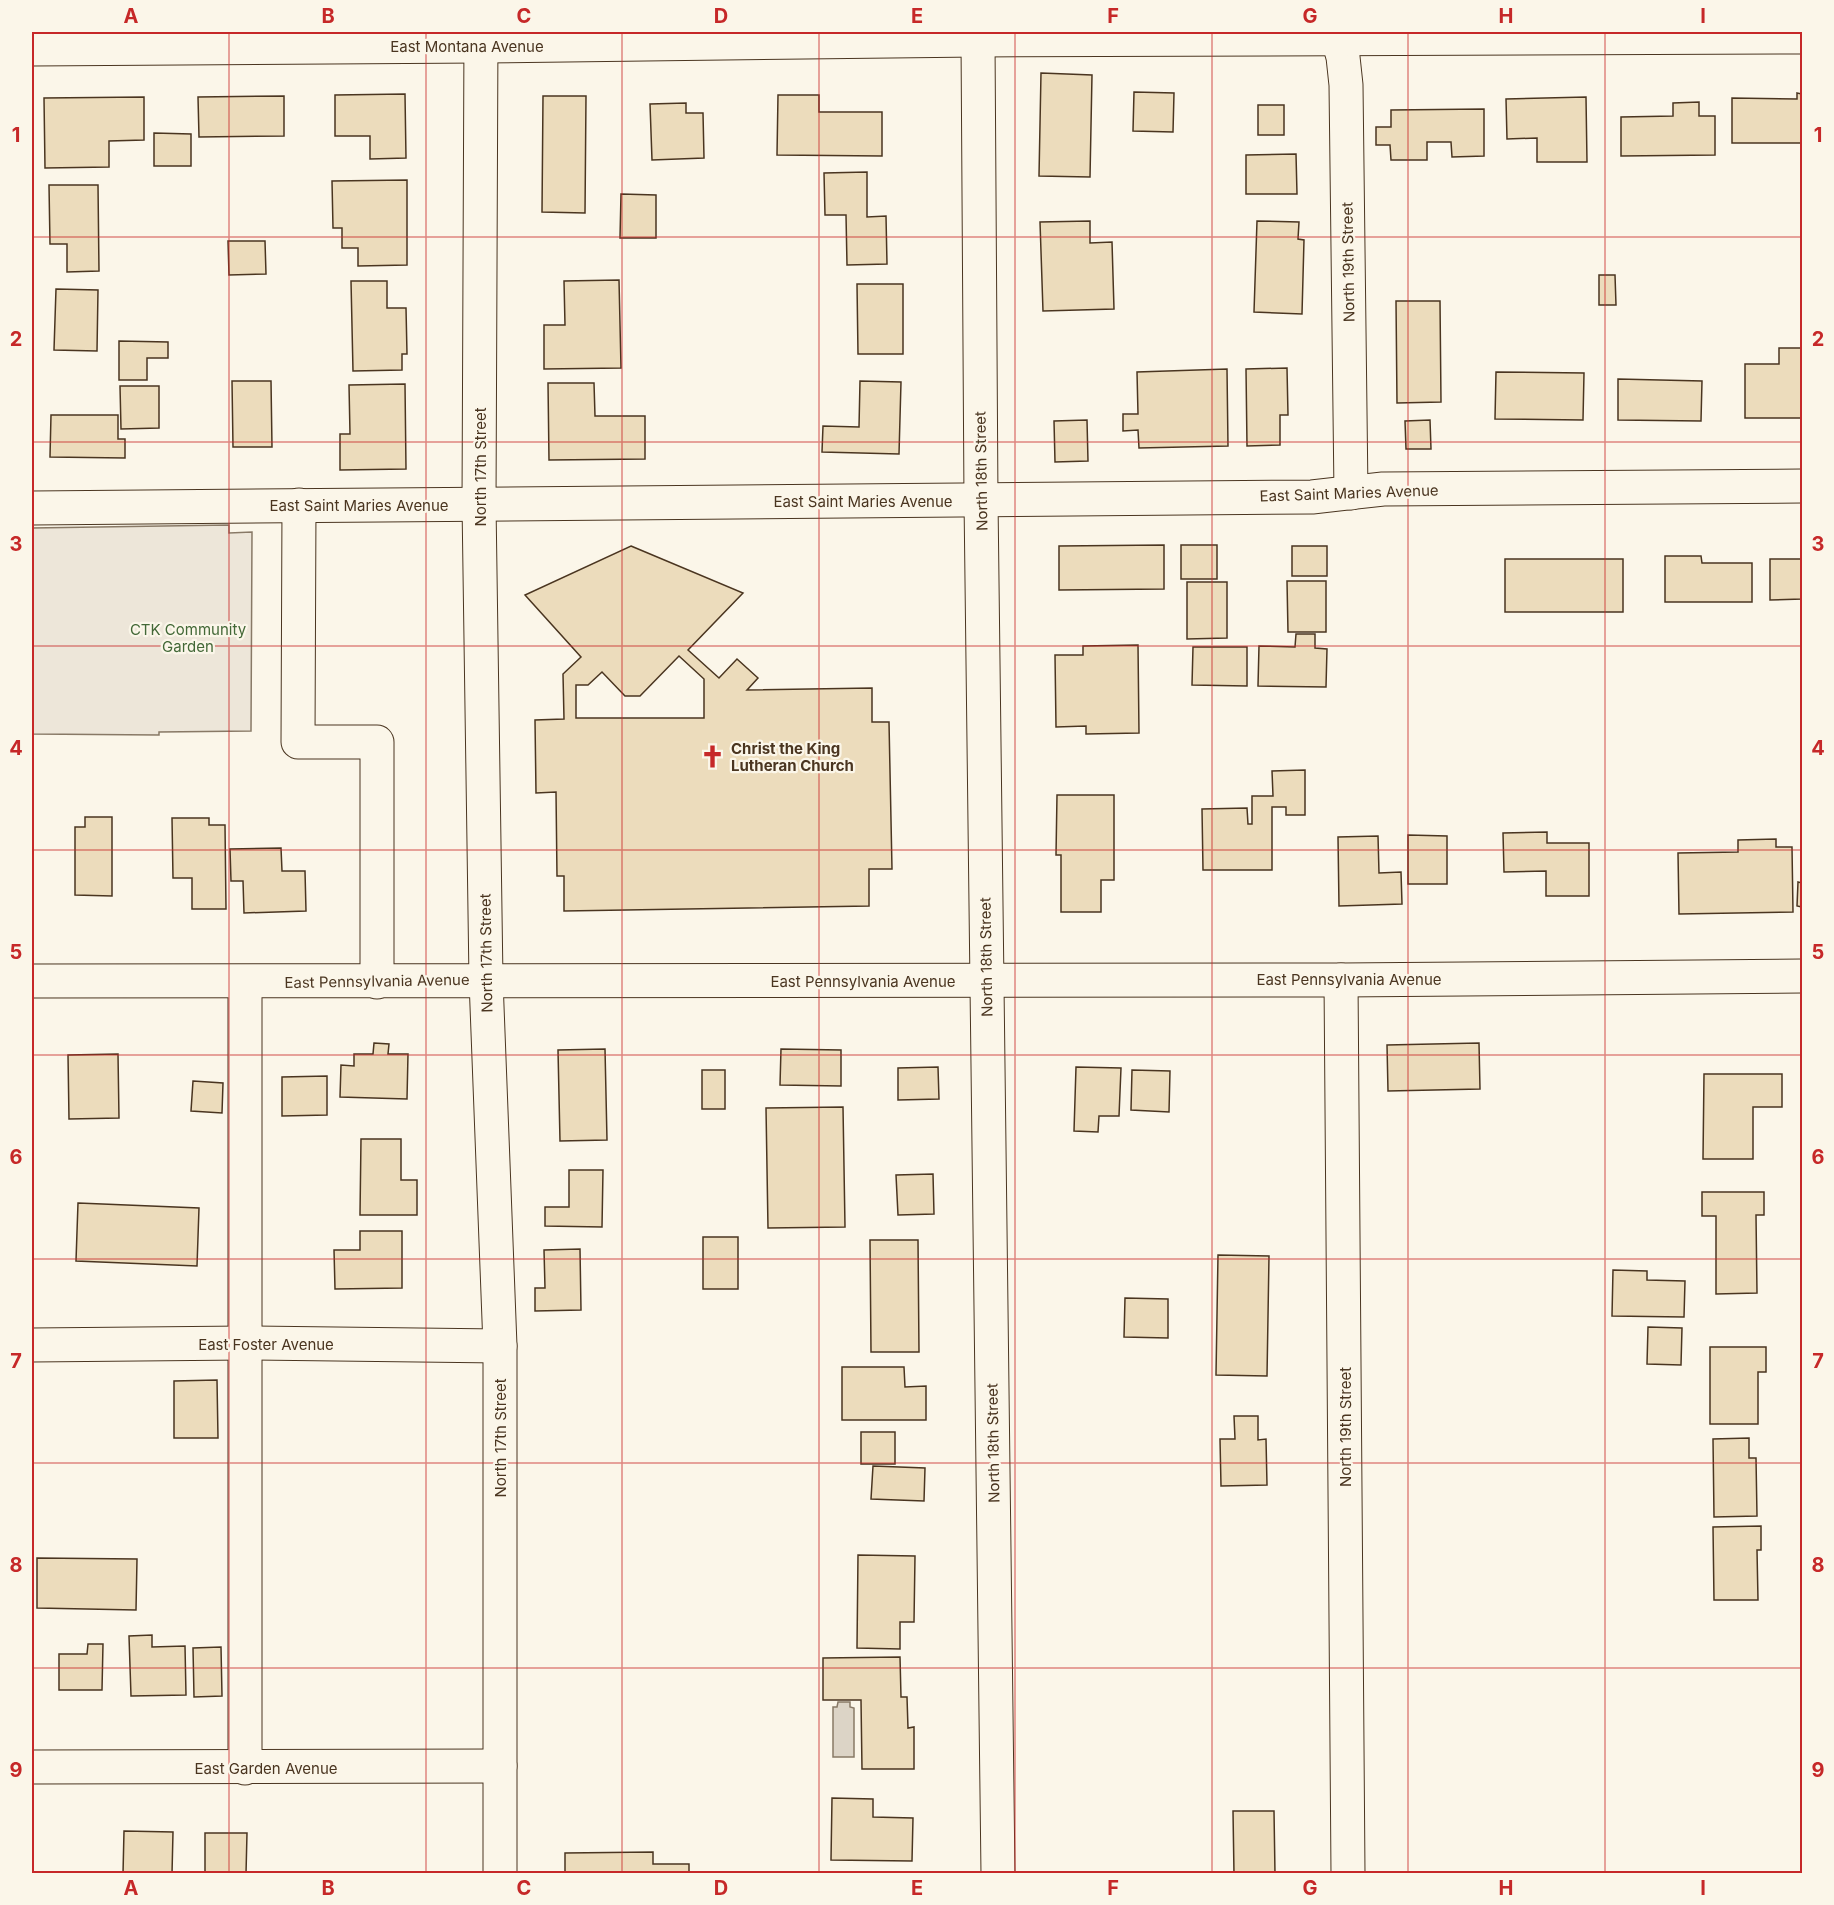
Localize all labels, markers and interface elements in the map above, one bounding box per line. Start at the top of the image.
text: A [124,4,139,28]
text: B [321,4,335,28]
text: C [517,4,531,28]
text: D [714,4,728,28]
text: E [911,4,923,28]
text: F [1107,4,1119,28]
text: G [1302,4,1318,28]
text: H [1499,4,1513,28]
text: I [1700,4,1706,28]
street label: East Montana Avenue [390,37,544,56]
text: 1 [12,123,20,147]
text: 1 [1814,123,1822,147]
street label: North 19th Street [1337,202,1359,322]
text: 2 [10,327,22,351]
text: 2 [1812,327,1824,351]
street label: North 17th Street [471,407,490,527]
street label: North 18th Street [970,411,992,531]
street label: East Saint Maries Avenue [1259,480,1439,506]
street label: East Saint Maries Avenue [773,492,953,511]
street label: East Saint Maries Avenue [269,496,449,515]
text: 3 [10,532,22,556]
text: 3 [1812,532,1824,556]
park label: CTK Community Garden [130,620,247,656]
text: 4 [9,736,23,760]
text: 4 [1811,736,1825,760]
place label: Christ the King Lutheran Church [731,739,854,775]
church icon: Christ the King Lutheran Church [700,744,726,770]
street label: North 17th Street [475,893,497,1013]
street label: North 18th Street [975,897,997,1017]
text: 5 [10,940,22,964]
text: 5 [1812,940,1824,964]
street label: East Pennsylvania Avenue [284,970,470,992]
street label: East Pennsylvania Avenue [1256,970,1442,989]
street label: East Pennsylvania Avenue [770,972,956,991]
text: 6 [10,1145,23,1169]
text: 6 [1812,1145,1825,1169]
street label: East Foster Avenue [198,1335,334,1354]
text: 7 [10,1349,22,1373]
text: 7 [1812,1349,1824,1373]
street label: North 19th Street [1336,1367,1355,1487]
street label: North 17th Street [491,1378,510,1498]
street label: North 18th Street [982,1383,1004,1503]
text: 8 [9,1553,23,1577]
text: 8 [1811,1553,1825,1577]
text: 9 [10,1758,23,1782]
text: 9 [1812,1758,1825,1782]
street label: East Garden Avenue [194,1759,338,1778]
text: A [124,1876,139,1900]
text: B [321,1876,335,1900]
text: C [517,1876,531,1900]
text: D [714,1876,728,1900]
text: E [911,1876,923,1900]
text: F [1107,1876,1119,1900]
text: G [1302,1876,1318,1900]
text: H [1499,1876,1513,1900]
text: I [1700,1876,1706,1900]

